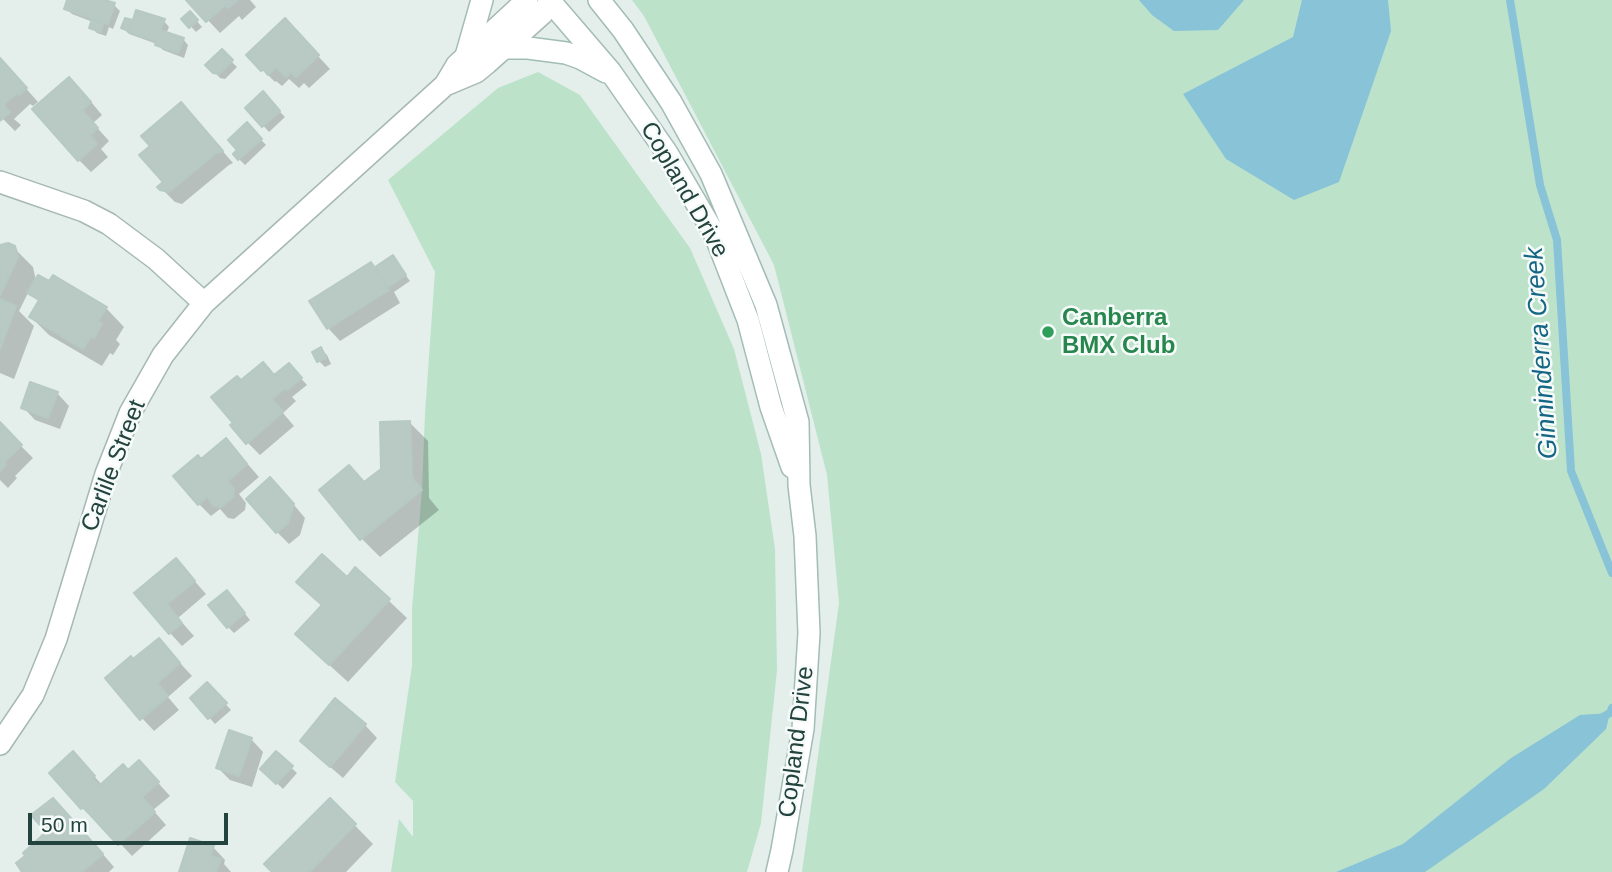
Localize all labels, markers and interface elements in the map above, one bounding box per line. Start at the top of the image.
street label: Copland Drive [634,117,734,263]
water label: Ginninderra Creek [1519,246,1565,460]
place label: Canberra BMX Club [1062,304,1175,360]
marker: Canberra BMX Club [1040,324,1056,340]
street label: Carlile Street [76,396,152,536]
street label: Copland Drive [773,665,821,819]
scale bar [32,798,231,842]
text: 50 m [41,813,88,836]

